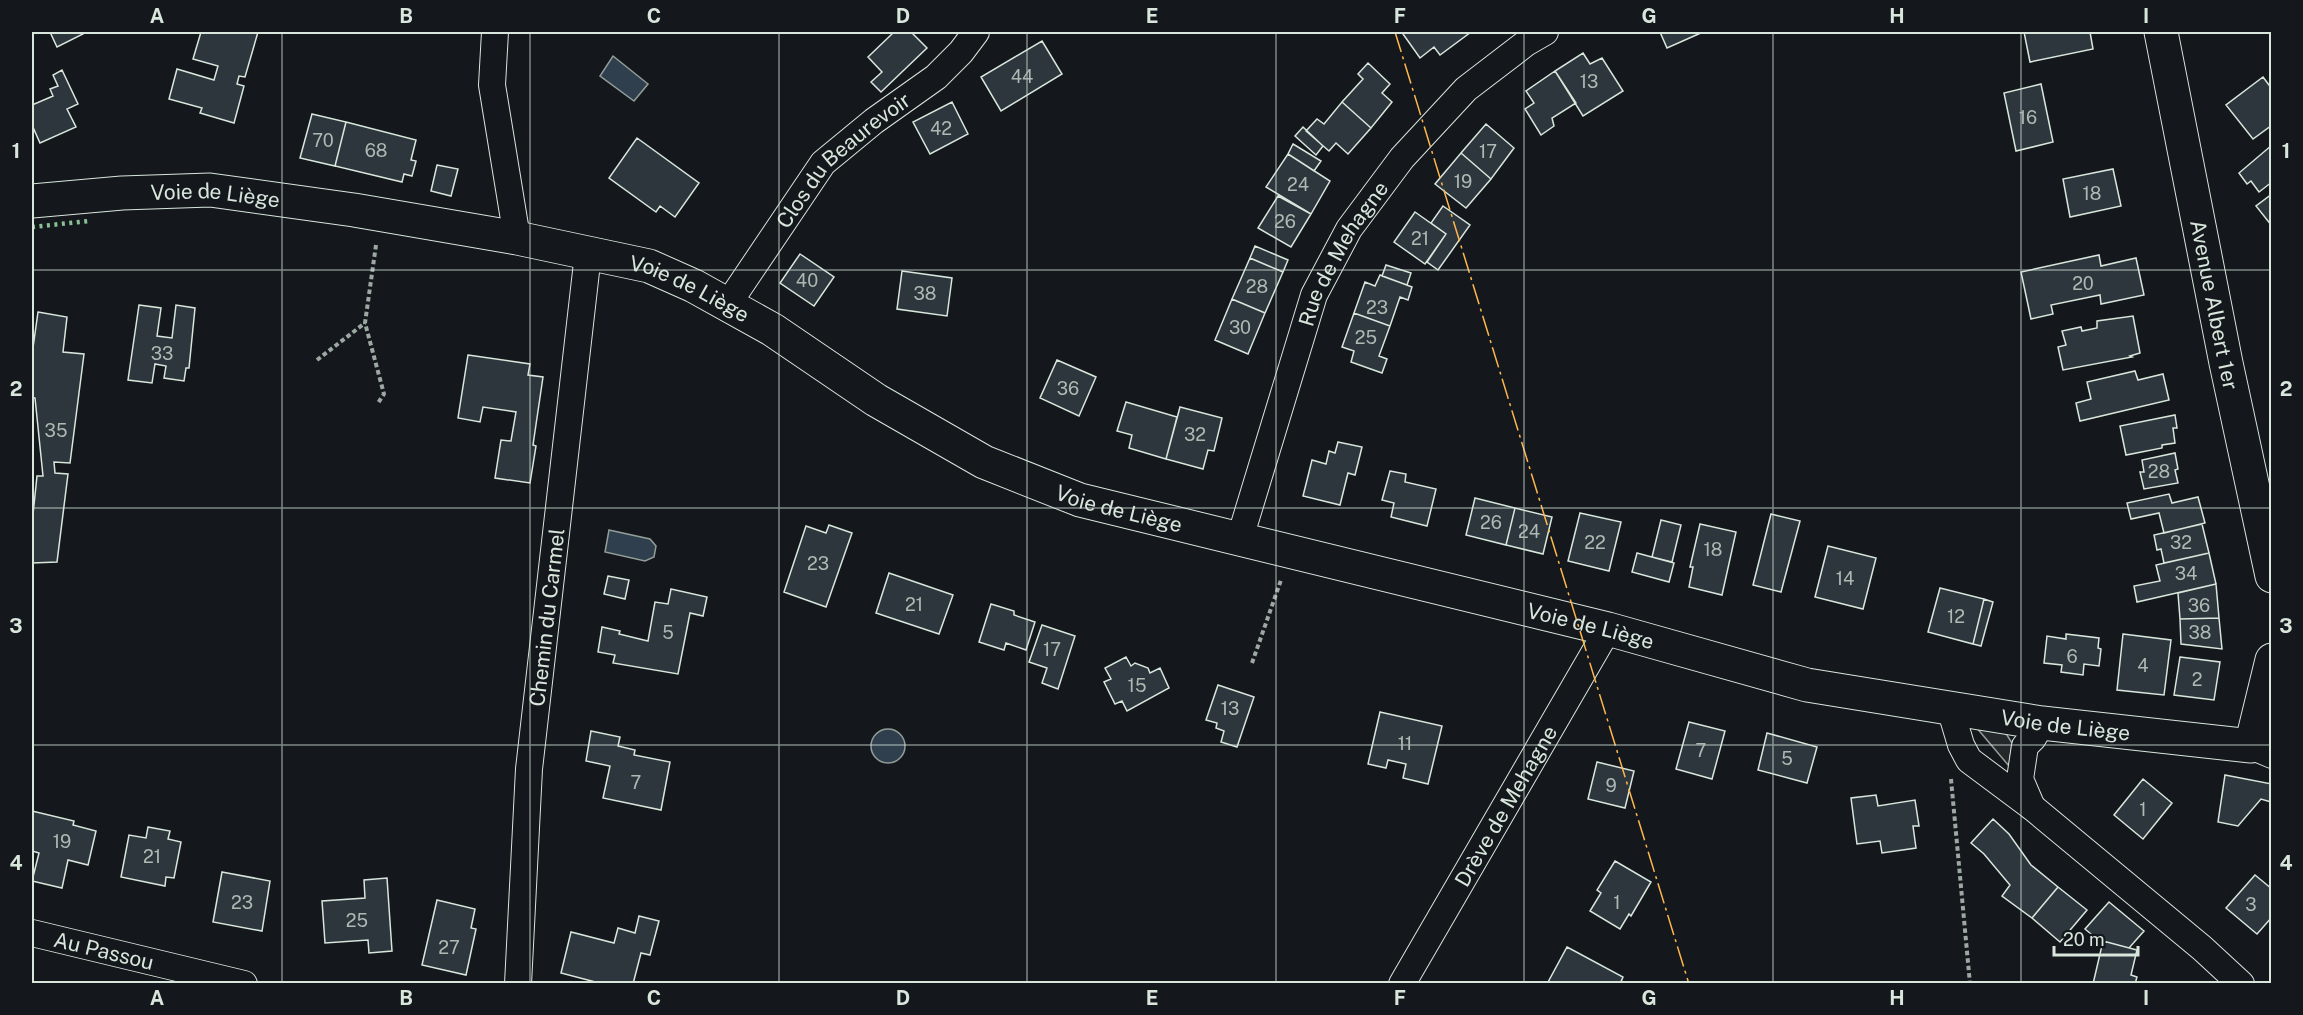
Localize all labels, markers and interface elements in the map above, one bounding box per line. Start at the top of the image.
text: A [150,4,164,28]
text: B [399,4,413,28]
text: C [647,4,661,28]
text: D [896,4,910,28]
text: E [1146,4,1158,28]
text: F [1394,4,1406,28]
text: G [1641,4,1657,28]
text: H [1889,4,1905,28]
text: I [2143,4,2149,28]
house number: 44 [1011,66,1033,87]
house number: 13 [1580,71,1598,92]
street label: Clos du Beaurevoir [770,87,915,233]
house number: 16 [2019,107,2037,128]
house number: 42 [930,118,952,139]
house number: 70 [312,130,334,151]
text: 1 [12,139,20,163]
text: 1 [2282,139,2290,163]
house number: 68 [365,140,387,161]
house number: 17 [1479,141,1497,162]
house number: 19 [1454,171,1472,192]
house number: 24 [1287,174,1309,195]
street label: Rue de Mehagne [1293,176,1393,329]
street label: Voie de Liège [150,178,282,212]
house number: 18 [2083,183,2101,204]
house number: 26 [1274,211,1296,232]
street label: Avenue Albert 1er [2186,218,2244,392]
house number: 21 [1411,228,1429,249]
street label: Voie de Liège [628,250,754,327]
house number: 40 [796,270,818,291]
house number: 20 [2072,273,2094,294]
house number: 28 [1246,276,1268,297]
house number: 38 [914,283,936,304]
house number: 23 [1366,297,1388,318]
house number: 30 [1229,317,1251,338]
house number: 25 [1355,327,1377,348]
house number: 33 [151,343,173,364]
text: 2 [10,377,22,401]
text: 2 [2280,377,2292,401]
house number: 36 [1057,378,1079,399]
house number: 35 [45,420,67,441]
house number: 32 [1184,424,1206,445]
house number: 28 [2148,461,2170,482]
street label: Voie de Liège [1052,479,1185,537]
house number: 26 [1480,512,1502,533]
house number: 24 [1518,521,1540,542]
street label: Chemin du Carmel [524,527,569,708]
house number: 22 [1584,532,1606,553]
house number: 32 [2170,532,2192,553]
house number: 18 [1704,539,1722,560]
house number: 23 [807,553,829,574]
house number: 34 [2175,563,2197,584]
house number: 14 [1836,568,1854,589]
house number: 21 [905,594,923,615]
house number: 36 [2188,595,2210,616]
street label: Voie de Liège [1525,597,1657,654]
house number: 12 [1947,606,1965,627]
text: 3 [9,614,23,638]
text: 3 [2279,614,2293,638]
house number: 5 [662,622,674,643]
house number: 38 [2189,622,2211,643]
house number: 17 [1043,639,1061,660]
house number: 6 [2066,646,2078,667]
house number: 4 [2137,655,2149,676]
house number: 2 [2192,669,2202,690]
house number: 15 [1128,675,1146,696]
house number: 13 [1221,698,1239,719]
street label: Voie de Liège [1999,704,2131,745]
street label: Drève de Mehagne [1449,721,1562,891]
house number: 11 [1398,733,1412,754]
house number: 7 [1696,740,1706,761]
house number: 5 [1781,748,1793,769]
house number: 7 [631,772,641,793]
house number: 9 [1605,775,1617,796]
house number: 1 [2139,799,2147,820]
house number: 19 [53,831,71,852]
house number: 21 [143,846,161,867]
text: 4 [9,851,23,875]
text: 4 [2279,851,2293,875]
house number: 23 [231,892,253,913]
house number: 1 [1613,892,1621,913]
house number: 3 [2245,894,2257,915]
house number: 25 [346,910,368,931]
scale bar [2054,919,2138,957]
street label: Au Passou [51,926,156,974]
text: 20 m [2063,929,2105,950]
house number: 27 [438,937,460,958]
text: A [150,986,164,1010]
text: B [399,986,413,1010]
text: C [647,986,661,1010]
text: D [896,986,910,1010]
text: E [1146,986,1158,1010]
text: F [1394,986,1406,1010]
text: G [1641,986,1657,1010]
text: H [1889,986,1905,1010]
text: I [2143,986,2149,1010]

